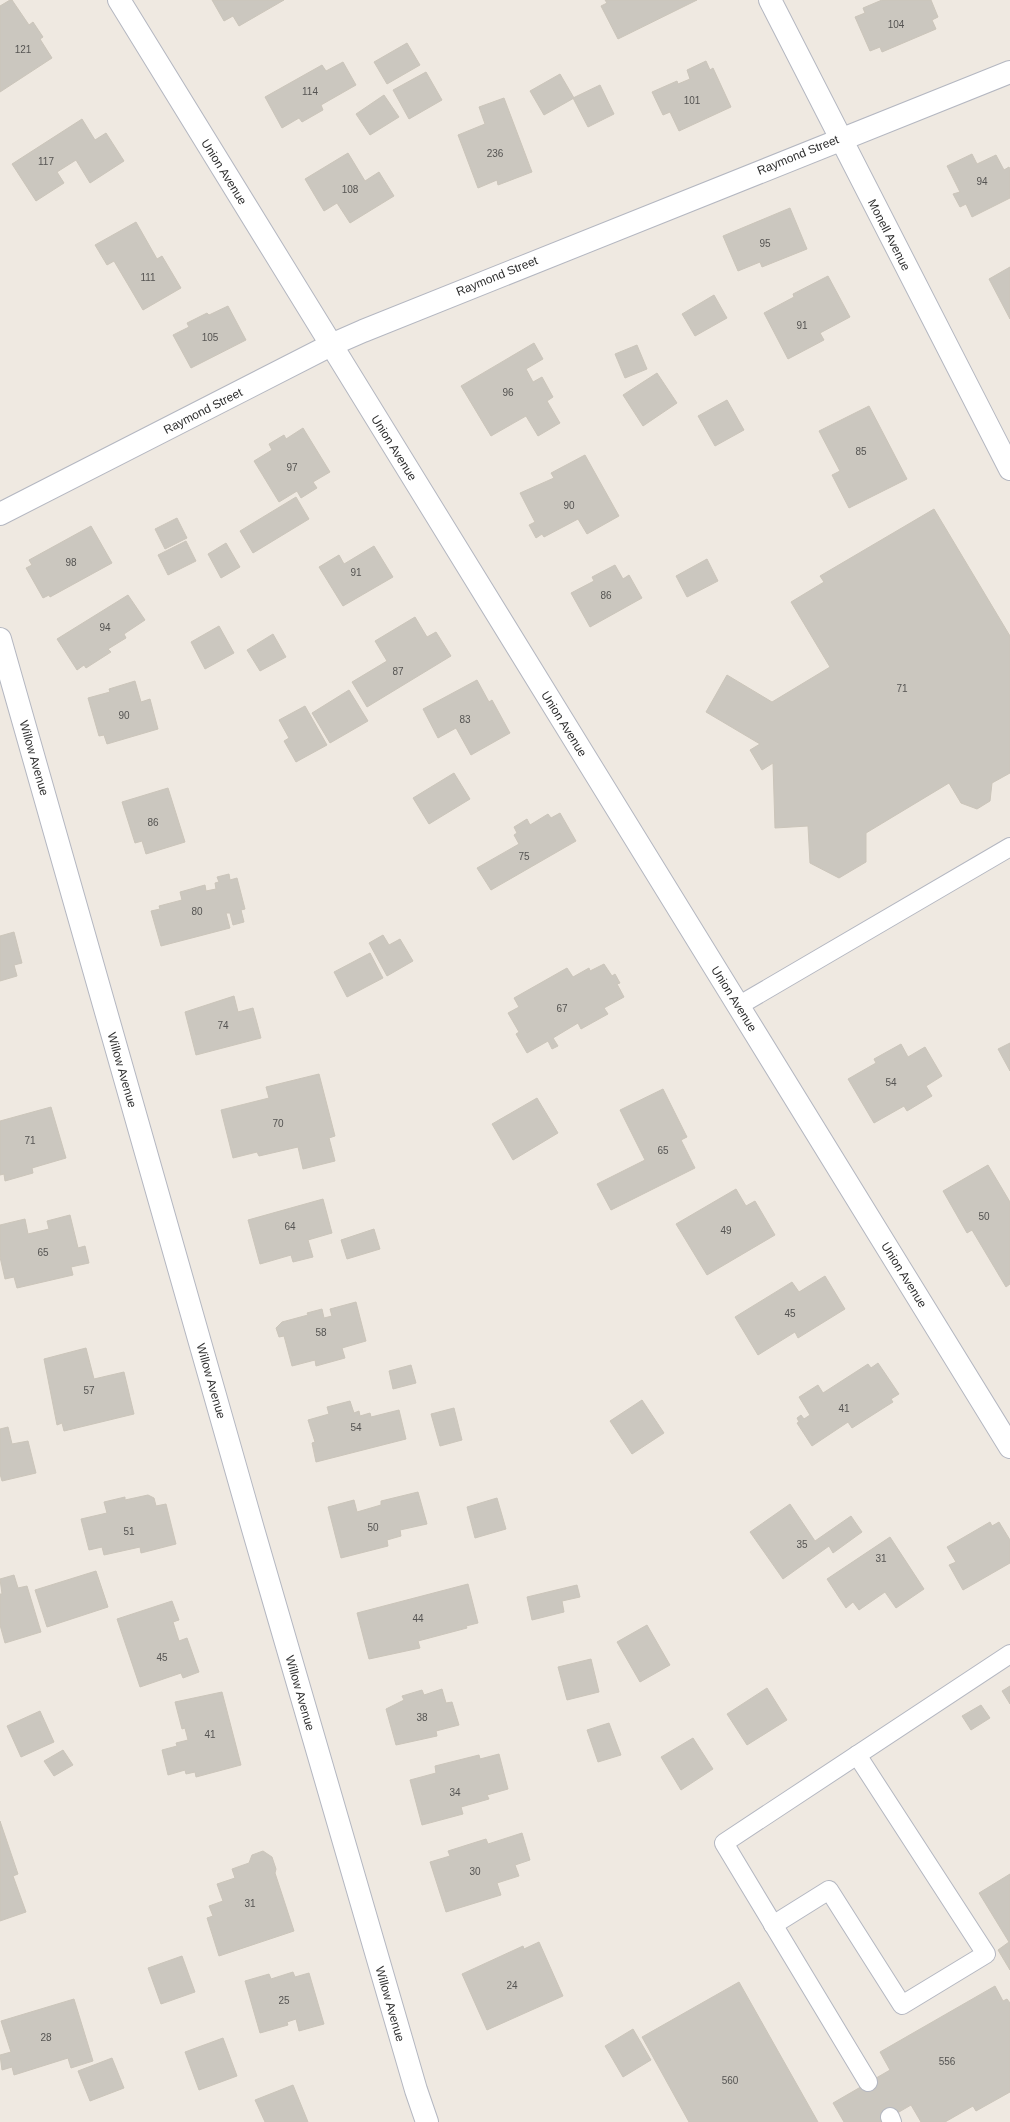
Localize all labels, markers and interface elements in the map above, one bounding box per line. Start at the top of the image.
house number: 104 [888,19,905,30]
house number: 121 [15,44,32,55]
house number: 114 [302,86,318,97]
house number: 101 [684,95,701,106]
street label: Raymond Street [755,132,841,178]
street label: Union Avenue [198,137,250,208]
house number: 236 [487,148,504,159]
house number: 117 [38,156,54,167]
house number: 94 [976,176,988,187]
house number: 108 [342,184,359,195]
street label: Monell Avenue [865,197,913,273]
house number: 95 [759,238,771,249]
street label: Raymond Street [454,253,540,299]
house number: 111 [140,272,156,283]
house number: 91 [796,320,808,331]
house number: 105 [202,332,219,343]
street label: Raymond Street [161,385,245,437]
house number: 96 [502,387,514,398]
street label: Union Avenue [368,413,420,484]
house number: 85 [855,446,867,457]
house number: 97 [286,462,298,473]
house number: 90 [563,500,575,511]
house number: 98 [65,557,77,568]
house number: 91 [350,567,362,578]
house number: 86 [600,590,612,601]
house number: 94 [99,622,111,633]
house number: 87 [392,666,404,677]
house number: 71 [896,683,908,694]
street label: Union Avenue [538,689,590,760]
house number: 90 [118,710,130,721]
house number: 83 [459,714,471,725]
street label: Willow Avenue [17,719,52,798]
house number: 86 [147,817,159,828]
house number: 75 [518,851,530,862]
house number: 80 [191,906,203,917]
street label: Union Avenue [708,964,760,1035]
house number: 67 [556,1003,568,1014]
house number: 74 [217,1020,229,1031]
street label: Willow Avenue [105,1031,140,1110]
house number: 54 [885,1077,897,1088]
house number: 70 [272,1118,284,1129]
house number: 71 [24,1135,36,1146]
house number: 65 [657,1145,669,1156]
house number: 50 [978,1211,990,1222]
house number: 64 [284,1221,296,1232]
house number: 49 [720,1225,732,1236]
street label: Union Avenue [878,1240,930,1311]
house number: 65 [37,1247,49,1258]
house number: 45 [784,1308,796,1319]
house number: 58 [315,1327,327,1338]
street label: Willow Avenue [194,1342,229,1421]
house number: 57 [83,1385,95,1396]
house number: 41 [838,1403,850,1414]
house number: 54 [350,1422,362,1433]
house number: 50 [367,1522,379,1533]
house number: 51 [123,1526,135,1537]
house number: 35 [796,1539,808,1550]
house number: 31 [875,1553,887,1564]
house number: 44 [412,1613,424,1624]
house number: 45 [156,1652,168,1663]
street label: Willow Avenue [283,1654,318,1733]
house number: 38 [416,1712,428,1723]
house number: 41 [204,1729,216,1740]
house number: 34 [449,1787,461,1798]
house number: 30 [469,1866,481,1877]
house number: 31 [244,1898,256,1909]
street label: Willow Avenue [373,1965,408,2044]
house number: 24 [506,1980,518,1991]
house number: 25 [278,1995,290,2006]
house number: 28 [40,2032,52,2043]
house number: 556 [939,2056,956,2067]
house number: 560 [722,2075,739,2086]

